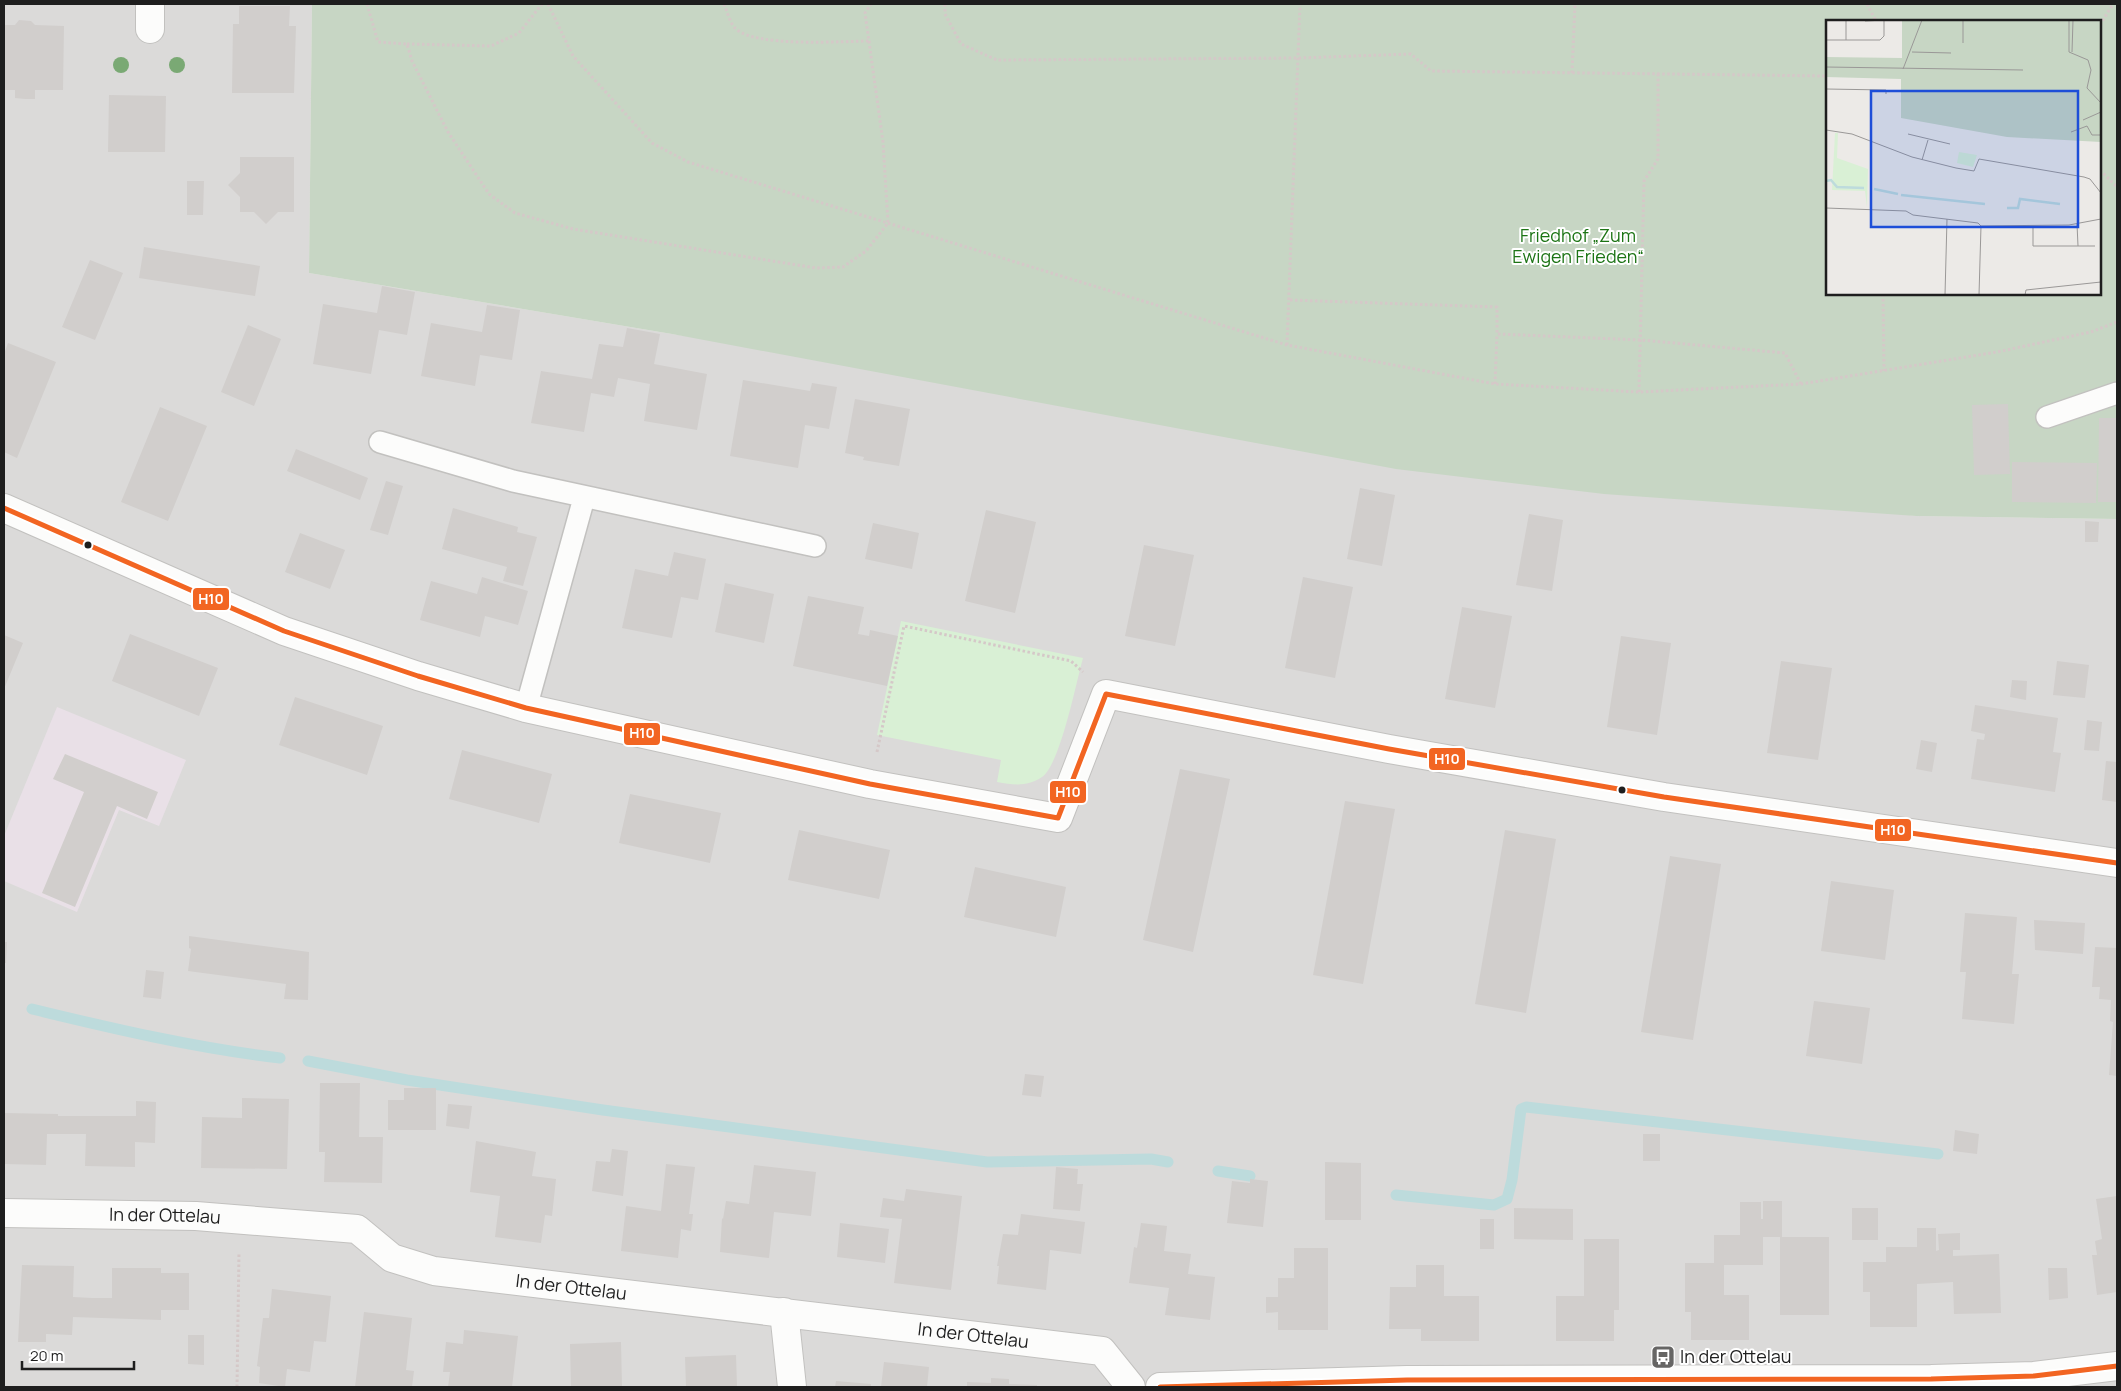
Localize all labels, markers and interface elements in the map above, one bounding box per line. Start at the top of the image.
inset map [1826,20,2101,295]
park label: Friedhof „Zum Ewigen Frieden“ [1512,223,1644,268]
unlabelled marker [83,540,93,550]
line badge: H10 [192,587,230,611]
text: H10 [198,589,224,608]
line badge: H10 [623,722,661,746]
text: H10 [629,723,655,742]
line badge: H10 [1428,747,1466,771]
text: H10 [1434,749,1460,768]
line badge: H10 [1049,780,1087,804]
text: H10 [1055,782,1081,801]
unlabelled marker [1617,785,1627,795]
line badge: H10 [1874,818,1912,842]
text: H10 [1880,820,1906,839]
street label: In der Ottelau [109,1202,222,1229]
street label: In der Ottelau [514,1268,628,1305]
street label: In der Ottelau [916,1316,1030,1353]
scale bar [22,1338,135,1370]
bus stop icon: In der Ottelau [1650,1344,1676,1370]
place label: In der Ottelau [1680,1344,1792,1368]
text: 20 m [30,1345,63,1366]

